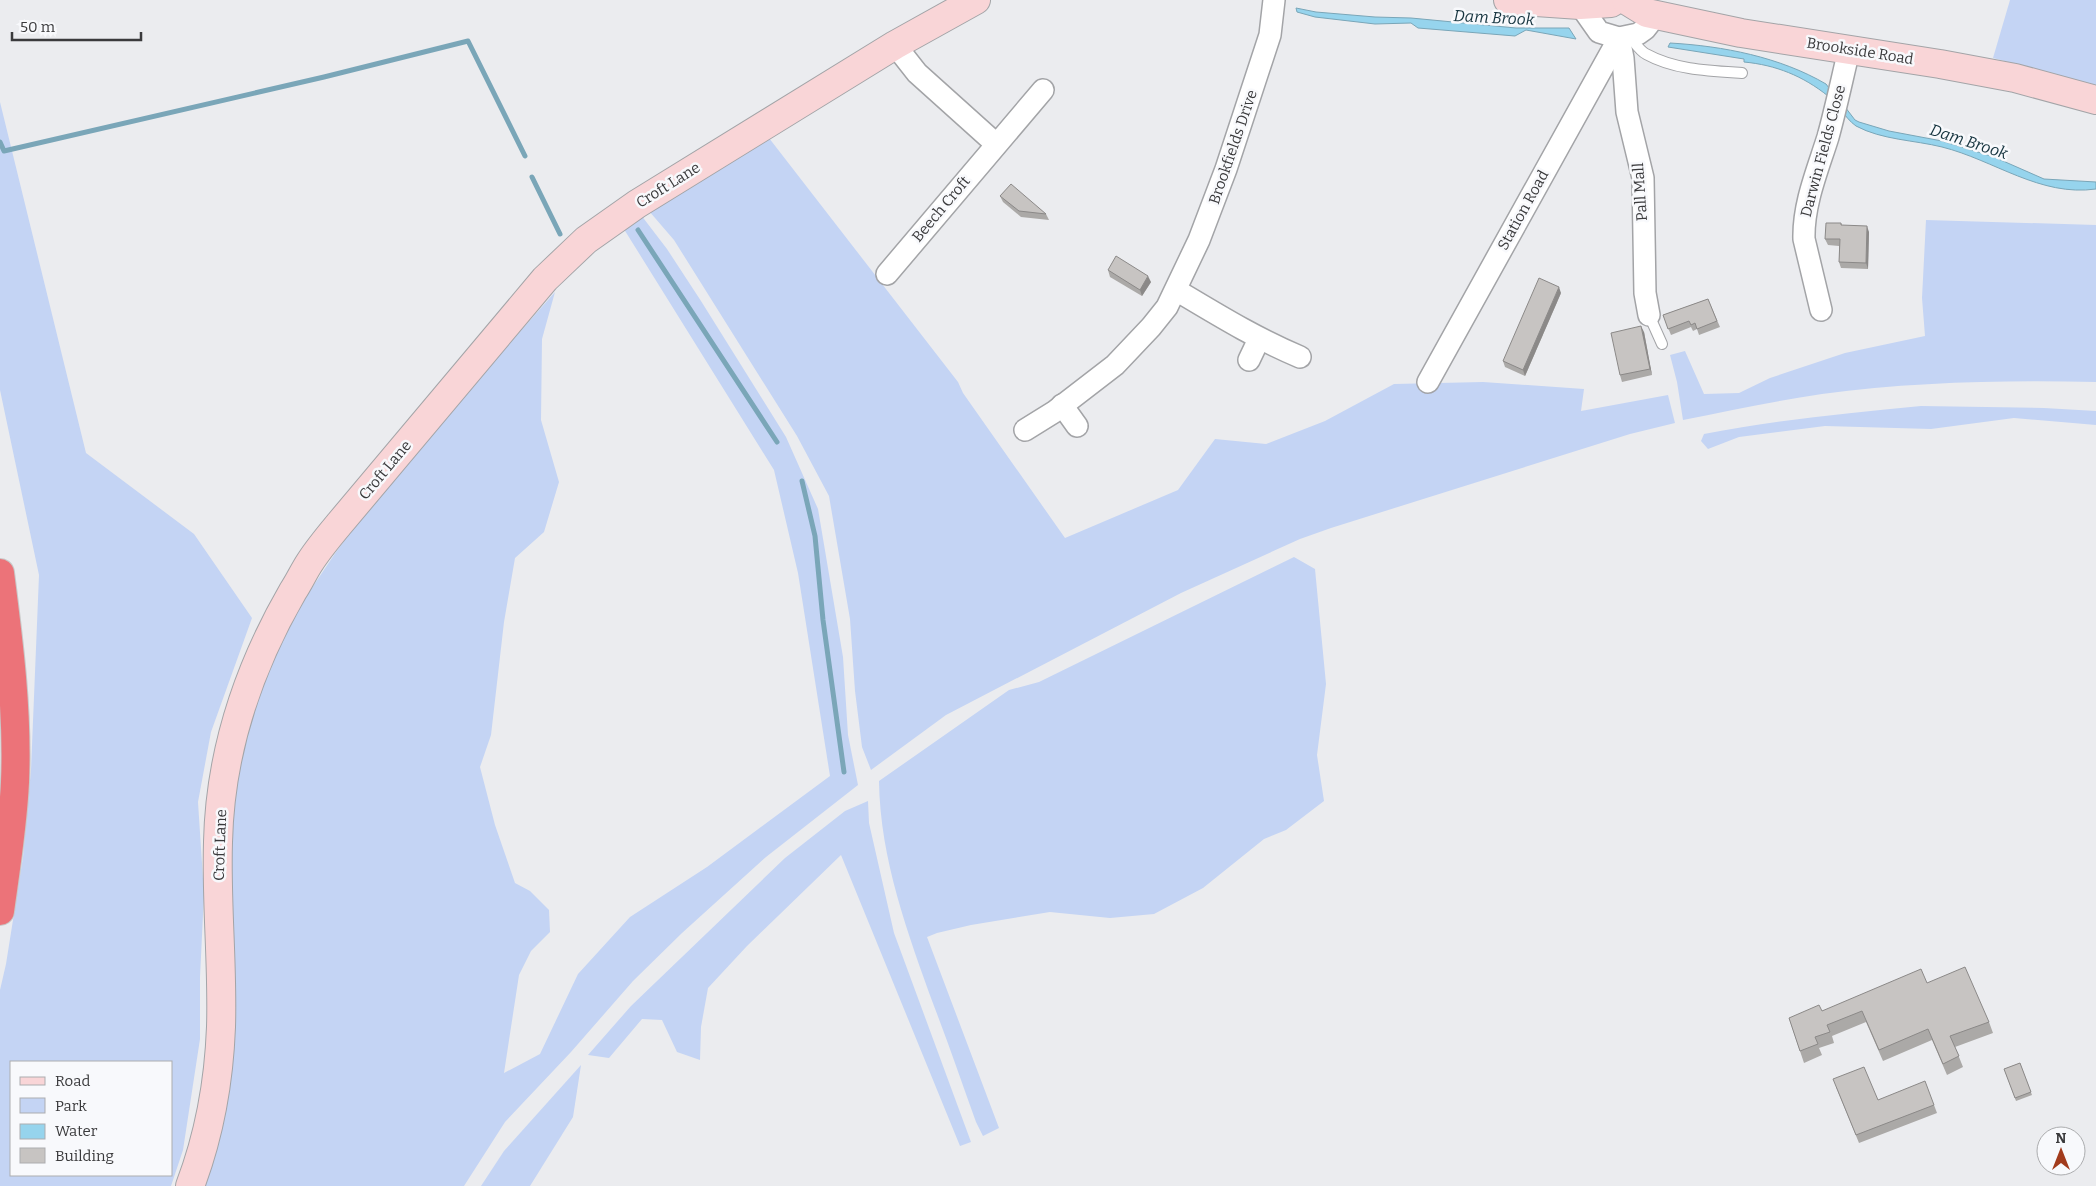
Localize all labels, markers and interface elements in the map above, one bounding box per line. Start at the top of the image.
water label: Dam Brook [1453,6,1535,29]
scale bar [12,10,141,42]
text: 50 m [20,18,56,36]
street label: Brookside Road [1805,34,1915,68]
street label: Darwin Fields Close [1797,83,1849,219]
street label: Brookfields Drive [1205,88,1261,206]
water label: Dam Brook [1927,120,2011,163]
street label: Croft Lane [633,158,703,212]
street label: Pall Mall [1629,162,1651,222]
street label: Station Road [1494,167,1552,253]
street label: Beech Croft [908,172,974,246]
street label: Croft Lane [355,437,415,503]
street label: Croft Lane [210,809,230,881]
legend [10,1061,172,1176]
text: Road [55,1072,90,1090]
text: Park [55,1097,87,1115]
text: Water [55,1122,98,1140]
north arrow [2036,1126,2086,1176]
text: N [2056,1130,2067,1147]
text: Building [55,1147,114,1165]

